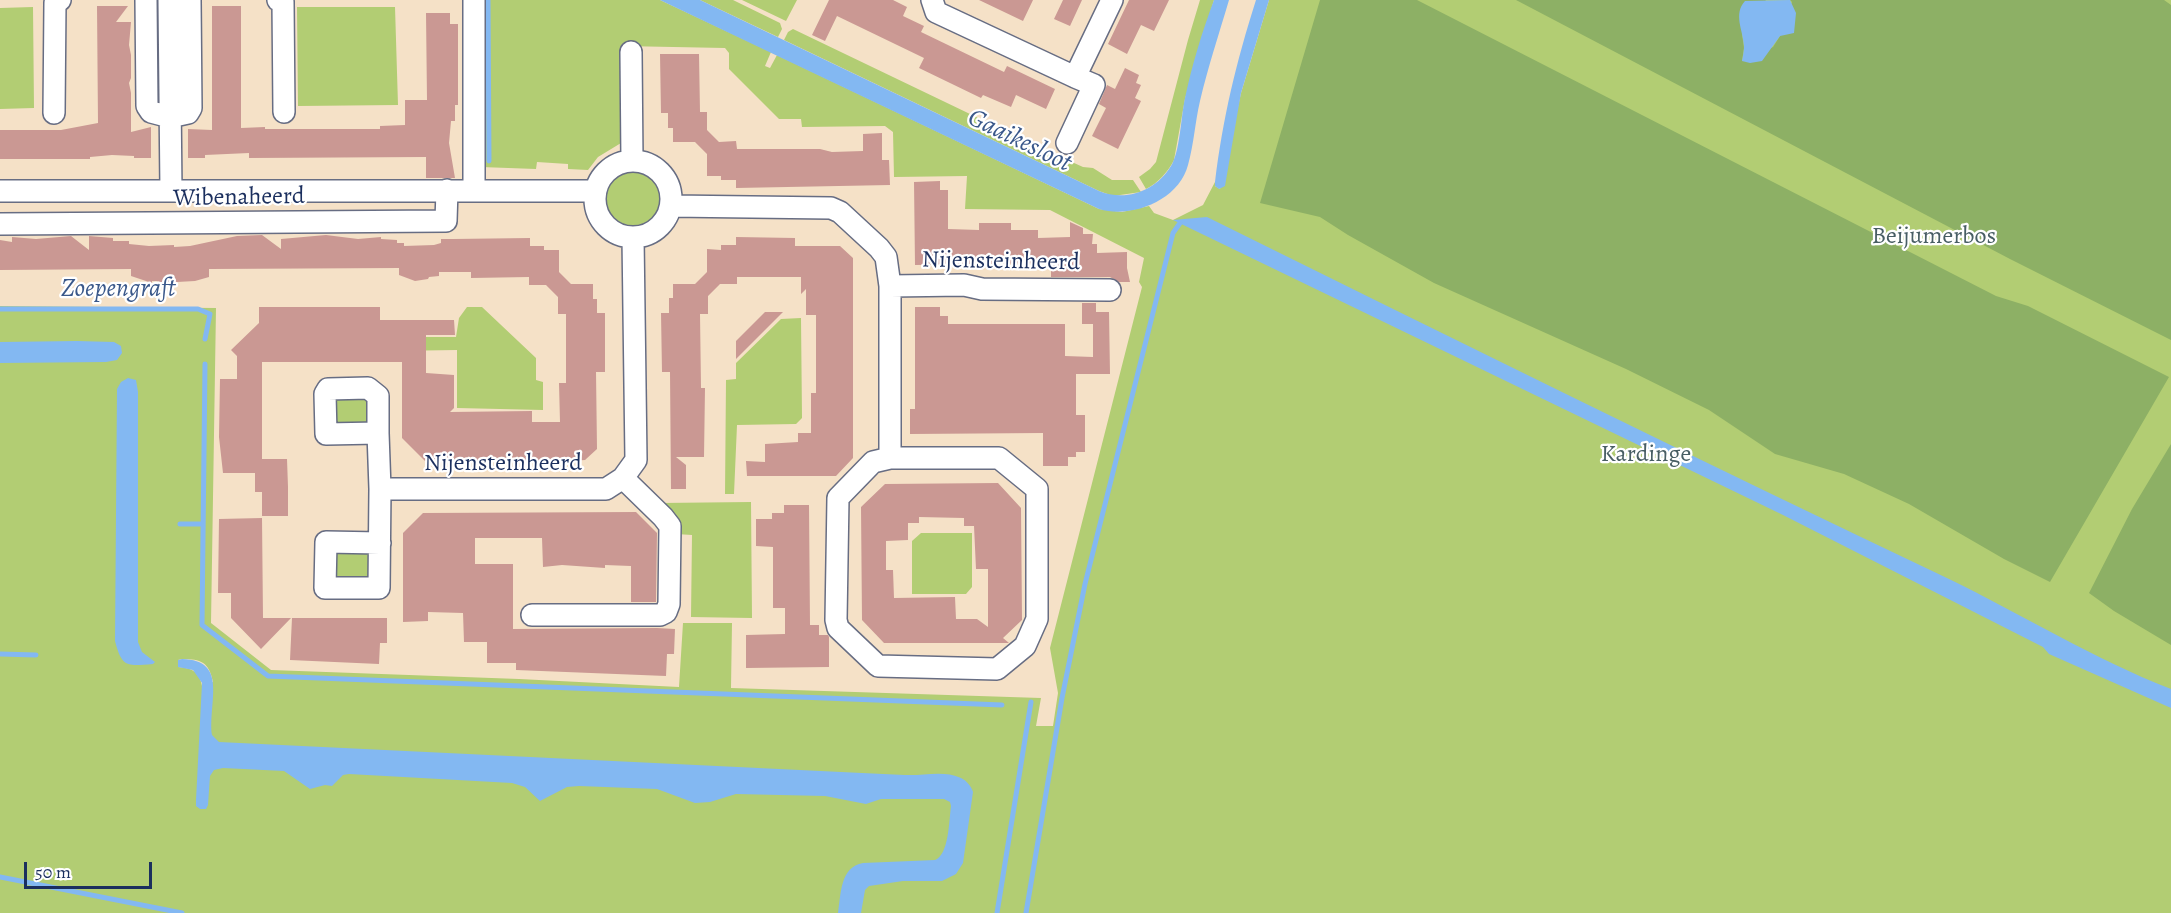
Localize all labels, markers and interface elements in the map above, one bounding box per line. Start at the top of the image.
water label: Gaaikesloot [962,103,1076,179]
street label: Wibenaheerd [173,182,305,214]
park label: Beijumerbos [1872,223,1996,251]
street label: Nijensteinheerd [922,246,1080,278]
water label: Zoepengraft [61,274,175,306]
park label: Kardinge [1601,441,1691,469]
street label: Nijensteinheerd [424,450,582,478]
scale bar [27,850,154,888]
text: 50 m [35,860,71,884]

